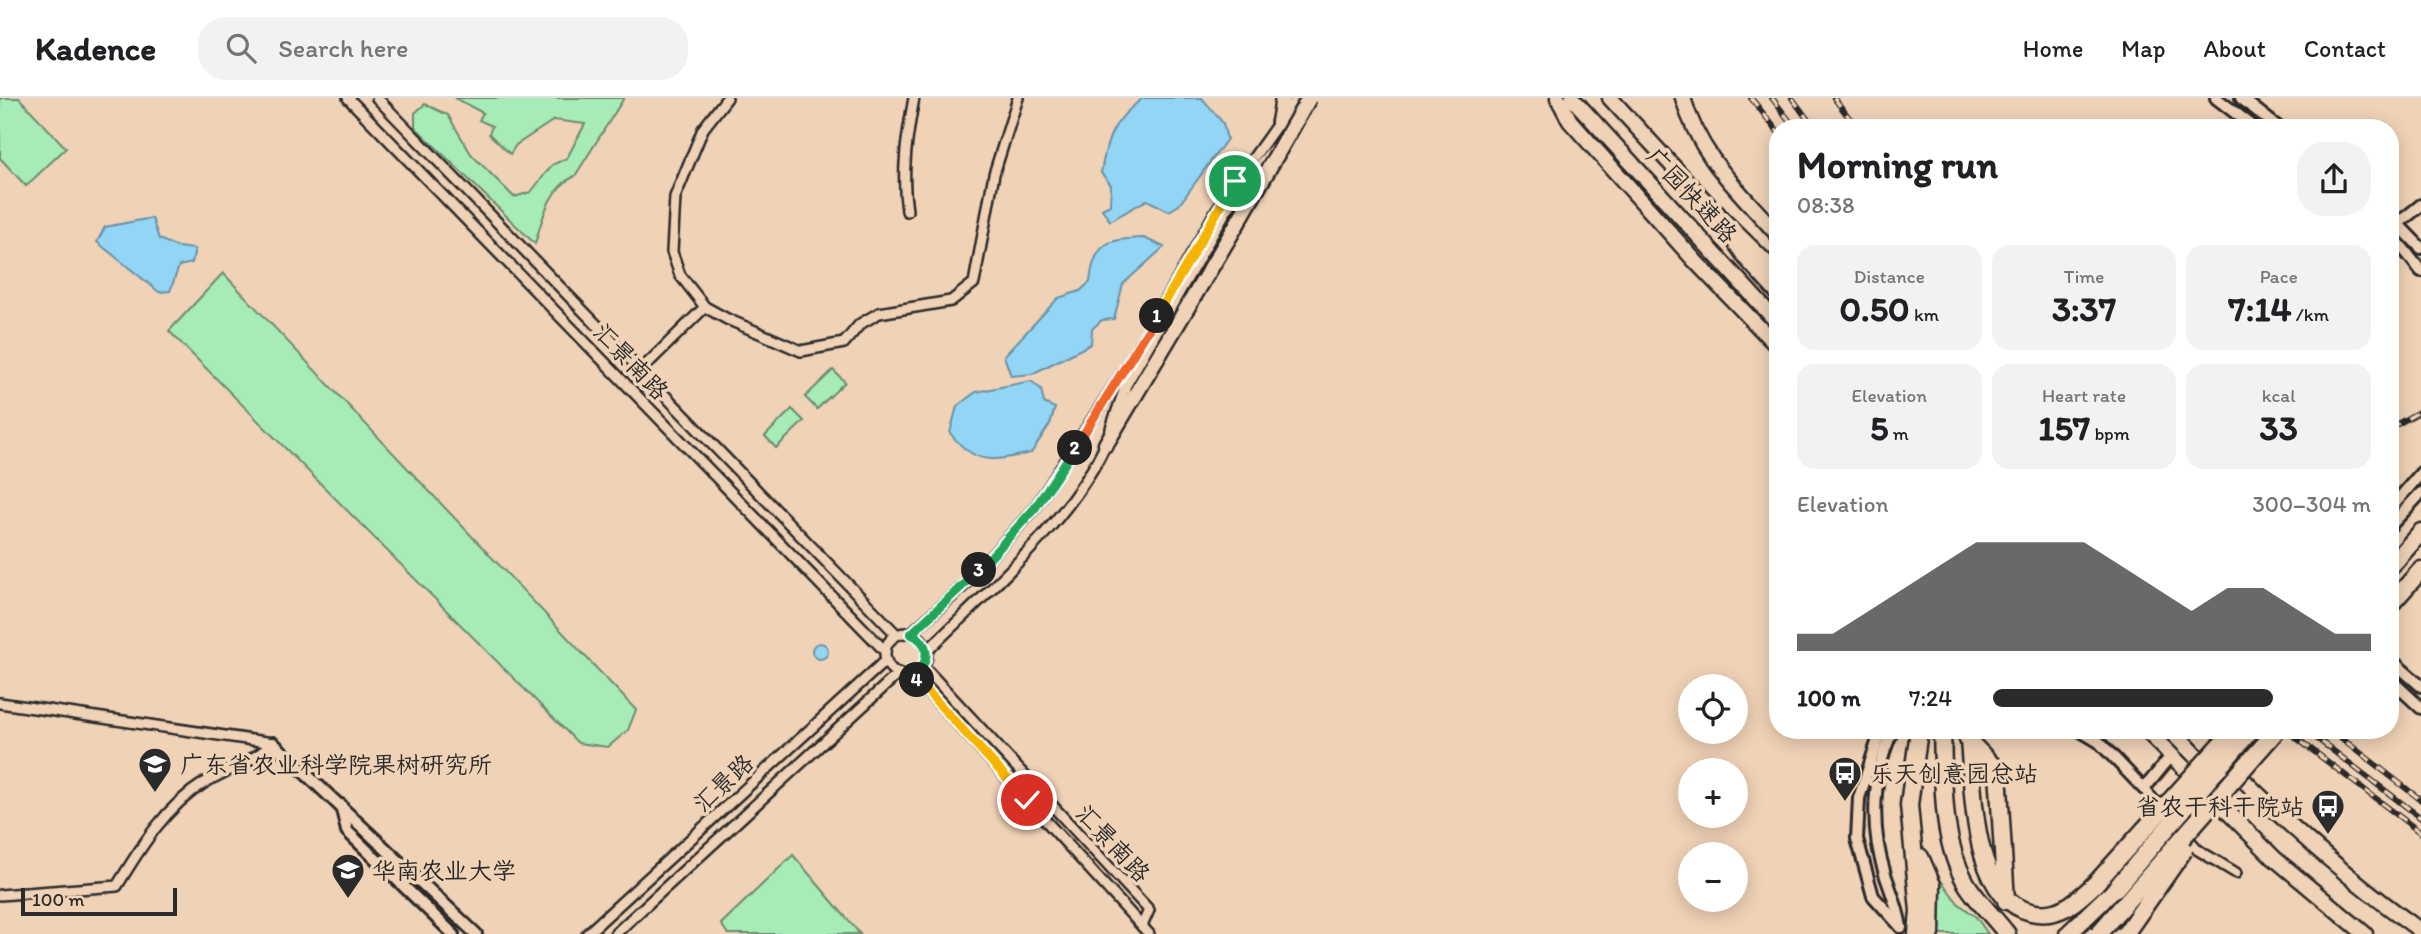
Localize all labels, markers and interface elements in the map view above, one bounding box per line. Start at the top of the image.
search box [198,17,688,80]
text: Kadence [35,29,156,68]
icon: search [222,29,260,67]
text: Search here [278,32,409,64]
text: Home [2023,34,2083,63]
text: Map [2121,34,2165,63]
text: About [2203,34,2266,63]
text: Contact [2304,34,2386,63]
street label: 广园快速路 [1640,141,1744,249]
text: Morning run [1797,142,1998,188]
button: share [2297,142,2371,216]
pin [1205,151,1265,211]
icon: arrive [1216,162,1254,200]
text: 08:38 [1797,191,1855,219]
text: Distance [1854,265,1925,288]
text: Time [2064,265,2104,288]
text: Pace [2260,265,2298,288]
text: 0.50 [1840,288,1910,330]
text: 3:37 [2052,288,2116,330]
text: 7:14 [2228,288,2292,330]
pin: 1 [1140,298,1174,333]
text: km [1910,303,1939,326]
text: /km [2292,303,2329,326]
text: 1 [1152,304,1161,327]
street label: 汇景南路 [587,316,675,406]
text: Elevation [1852,384,1927,407]
text: Heart rate [2042,384,2126,407]
text: kcal [2262,384,2296,407]
text: 5 [1870,407,1888,449]
text: 157 [2038,407,2090,449]
text: 33 [2260,407,2298,449]
text: m [1888,422,1909,445]
text: bpm [2090,422,2130,445]
pin: 2 [1058,430,1092,466]
text: 2 [1070,436,1080,459]
text: Elevation [1797,490,1888,518]
text: 300–304 m [2252,490,2371,518]
pin: 3 [962,552,996,588]
text: 3 [973,558,984,581]
pin: 4 [900,662,934,698]
text: 4 [911,668,922,691]
map controls [1678,674,1748,912]
button: locate [1678,674,1748,744]
text: 100 m [1797,684,1861,712]
text: 7:24 [1909,684,1952,712]
school or university icon: 广东省农业科学院果树研究所 [136,745,174,794]
street label: 汇景路 [687,748,759,818]
place label: 广东省农业科学院果树研究所 [180,750,492,779]
bus stop icon: 乐天创意园总站 [1826,754,1864,803]
button: + [1678,758,1748,828]
place label: 乐天创意园总站 [1870,759,2038,788]
pin [997,770,1057,830]
icon: check [1008,781,1046,819]
bus stop icon: 省农干科干院站 [2309,787,2347,836]
place label: 省农干科干院站 [2136,792,2304,821]
street label: 汇景南路 [1070,798,1156,888]
button: − [1678,842,1748,912]
school or university icon: 华南农业大学 [329,851,367,900]
place label: 华南农业大学 [372,856,516,885]
scale bar [21,885,177,917]
text: 100 m [32,888,84,911]

